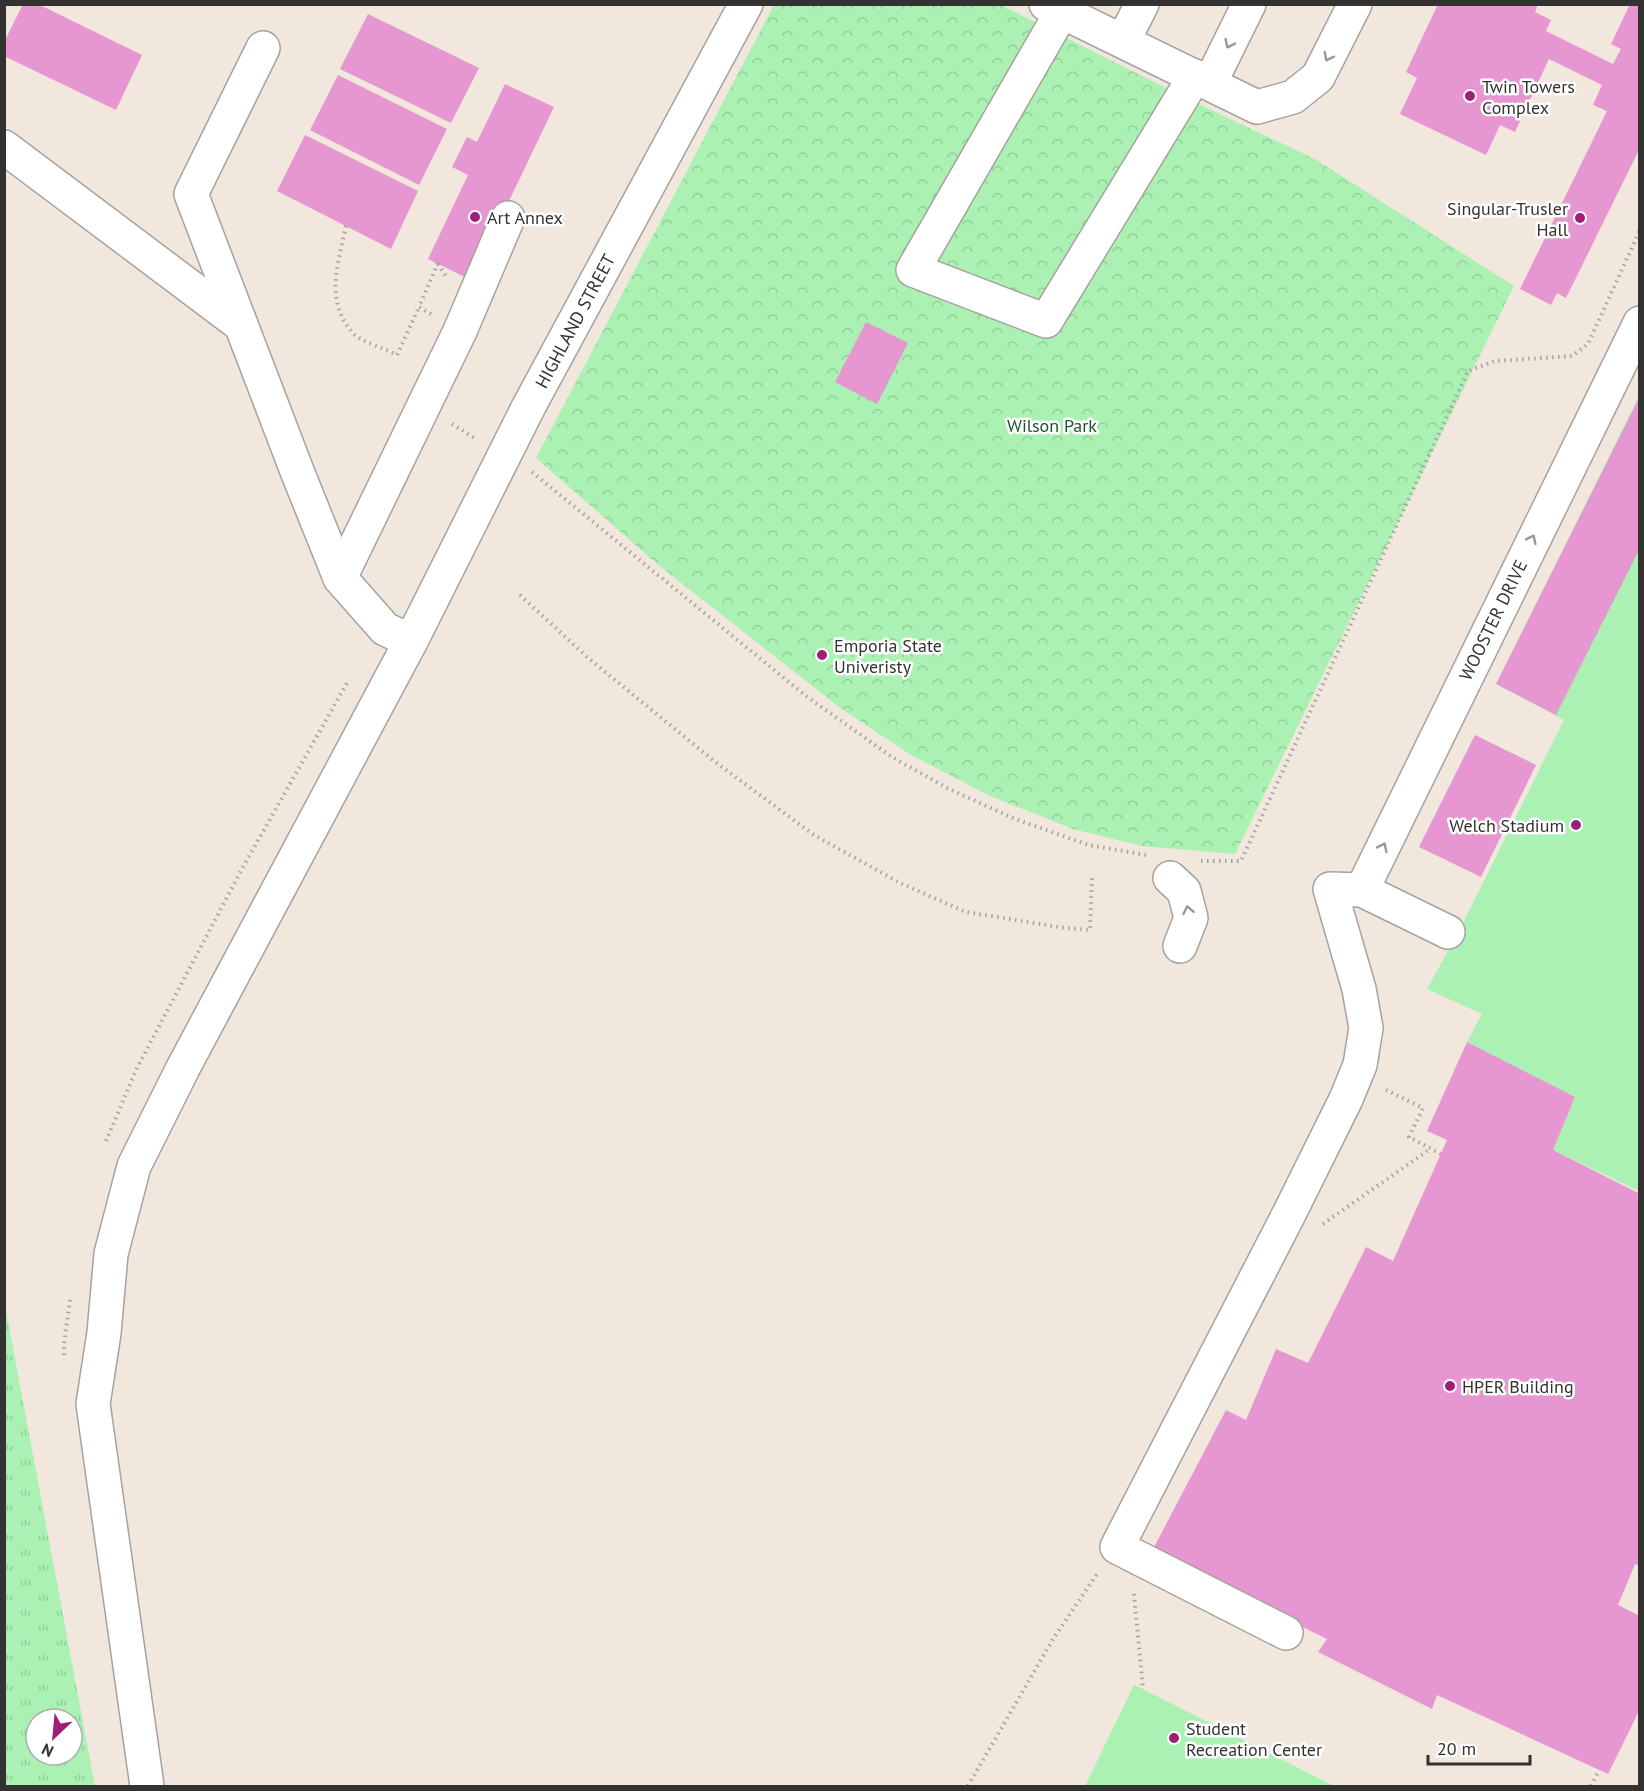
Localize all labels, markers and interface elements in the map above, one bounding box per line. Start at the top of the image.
one-way arrow [1225,38,1236,48]
one-way arrow [1324,50,1335,61]
place label: Twin Towers Complex [1482,75,1575,119]
marker: Twin Towers Complex [1463,89,1477,103]
place label: Singular-Trusler Hall [1447,197,1569,241]
place label: Art Annex [487,206,563,229]
marker: Art Annex [468,210,482,224]
marker: Singular-Trusler Hall [1573,211,1587,225]
street label: HIGHLAND STREET [530,250,620,392]
park label: Wilson Park [1007,414,1097,437]
one-way arrow [1525,535,1537,546]
street label: WOOSTER DRIVE [1454,556,1532,684]
place label: Emporia State Univeristy [834,634,942,678]
marker: Emporia State Univeristy [815,648,829,662]
place label: Welch Stadium [1449,814,1564,837]
marker: Welch Stadium [1569,818,1583,832]
one-way arrow [1375,842,1387,853]
one-way arrow [1182,905,1195,915]
place label: HPER Building [1462,1375,1574,1398]
marker: HPER Building [1443,1379,1457,1393]
north arrow [24,1707,84,1767]
place label: Student Recreation Center [1186,1717,1322,1761]
scale bar [1428,1728,1530,1766]
marker: Student Recreation Center [1167,1731,1181,1745]
text: 20 m [1437,1737,1476,1760]
text: N [38,1739,57,1762]

